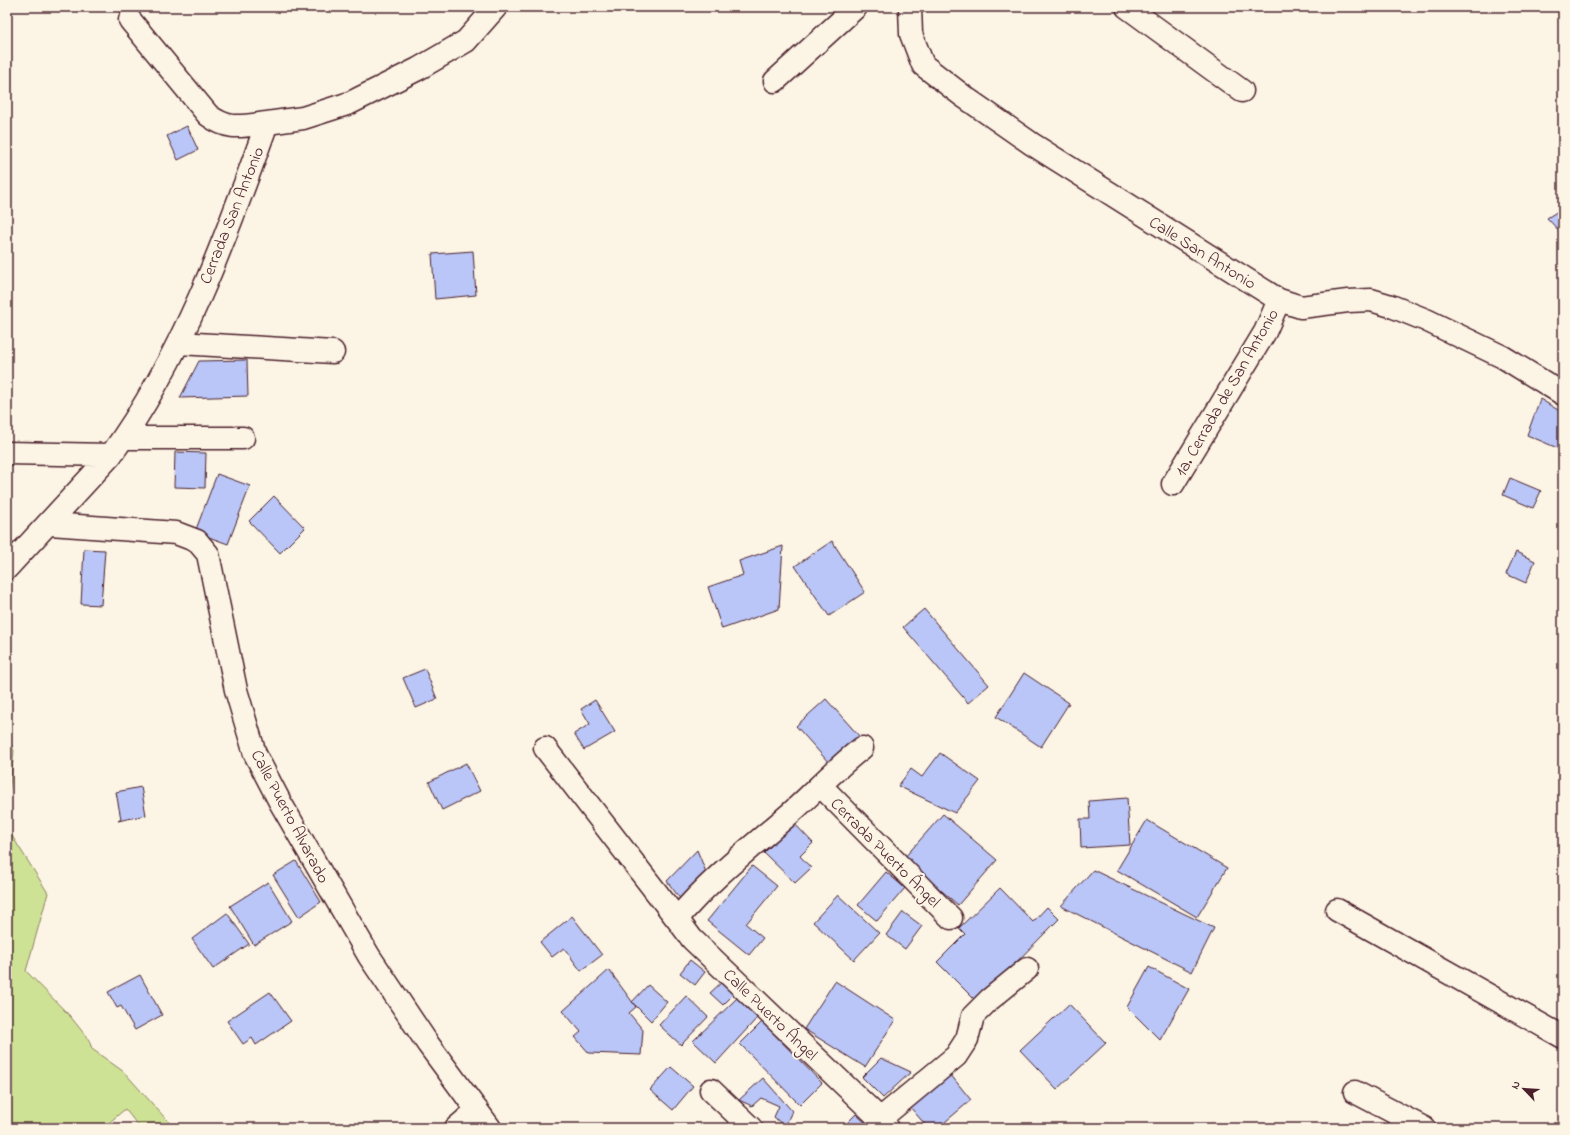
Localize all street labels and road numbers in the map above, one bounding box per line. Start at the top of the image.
street label: Cerrada San Antonio [193,143,271,288]
street label: Calle San Antonio [1144,210,1261,296]
street label: 1a. Cerrada de San Antonio [1169,304,1286,481]
street label: Calle Puerto Alvarado [244,745,336,888]
street label: Cerrada Puerto Ángel [823,792,946,915]
street label: Calle Puerto Ángel [716,963,823,1068]

